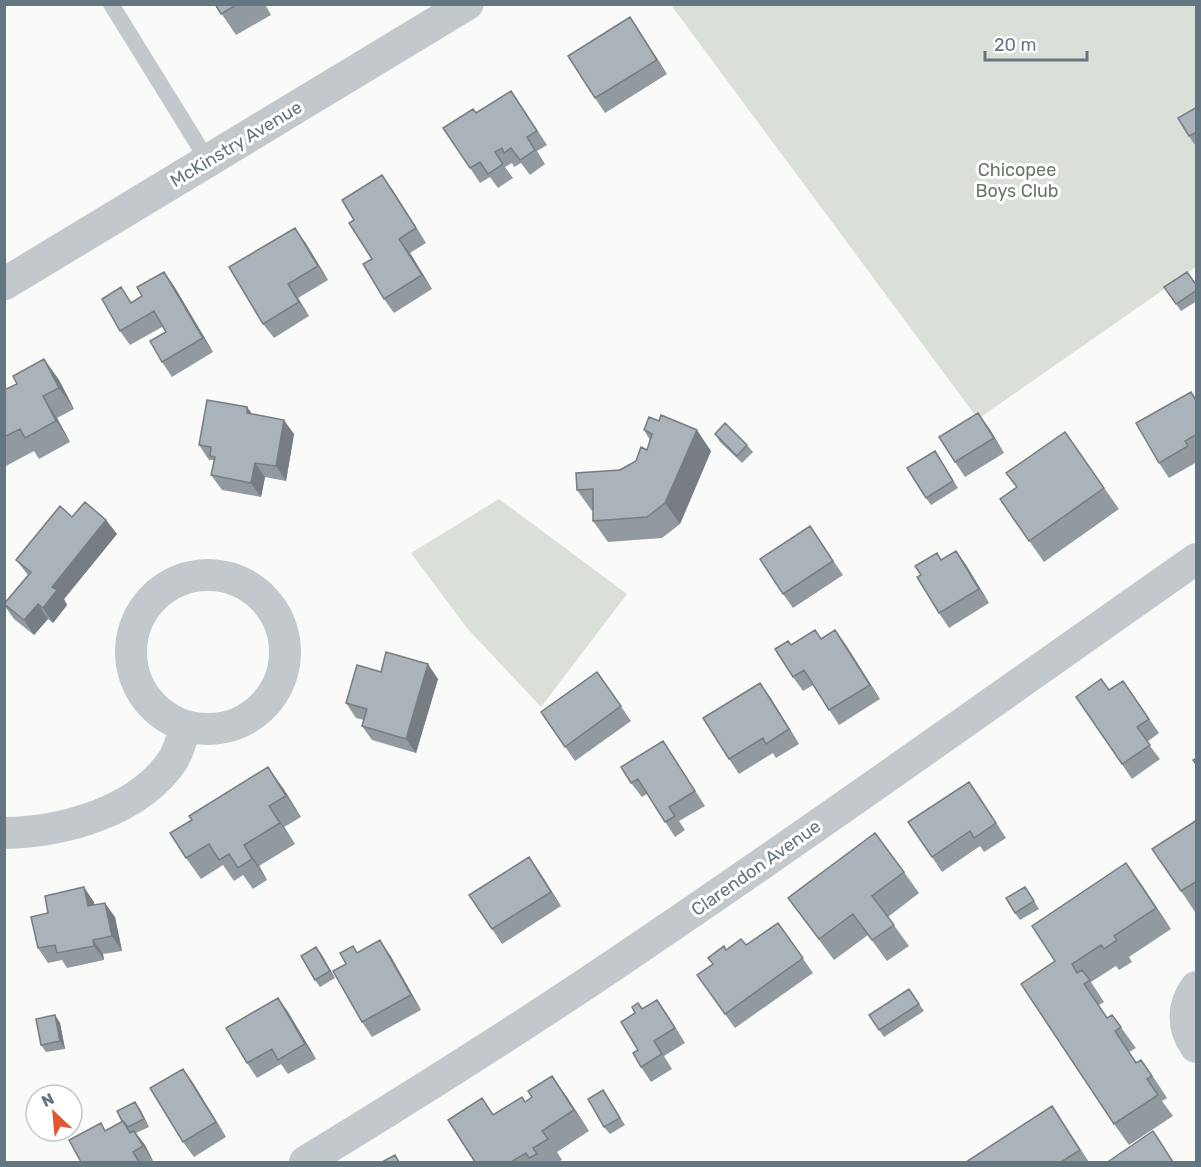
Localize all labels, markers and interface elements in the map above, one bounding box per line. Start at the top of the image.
scale bar [985,24,1087,62]
text: 20 m [994,34,1036,56]
street label: McKinstry Avenue [166,96,306,192]
park label: Chicopee Boys Club [975,159,1059,202]
street label: Clarendon Avenue [687,815,825,921]
north arrow [24,1083,84,1143]
text: N [38,1089,57,1111]

